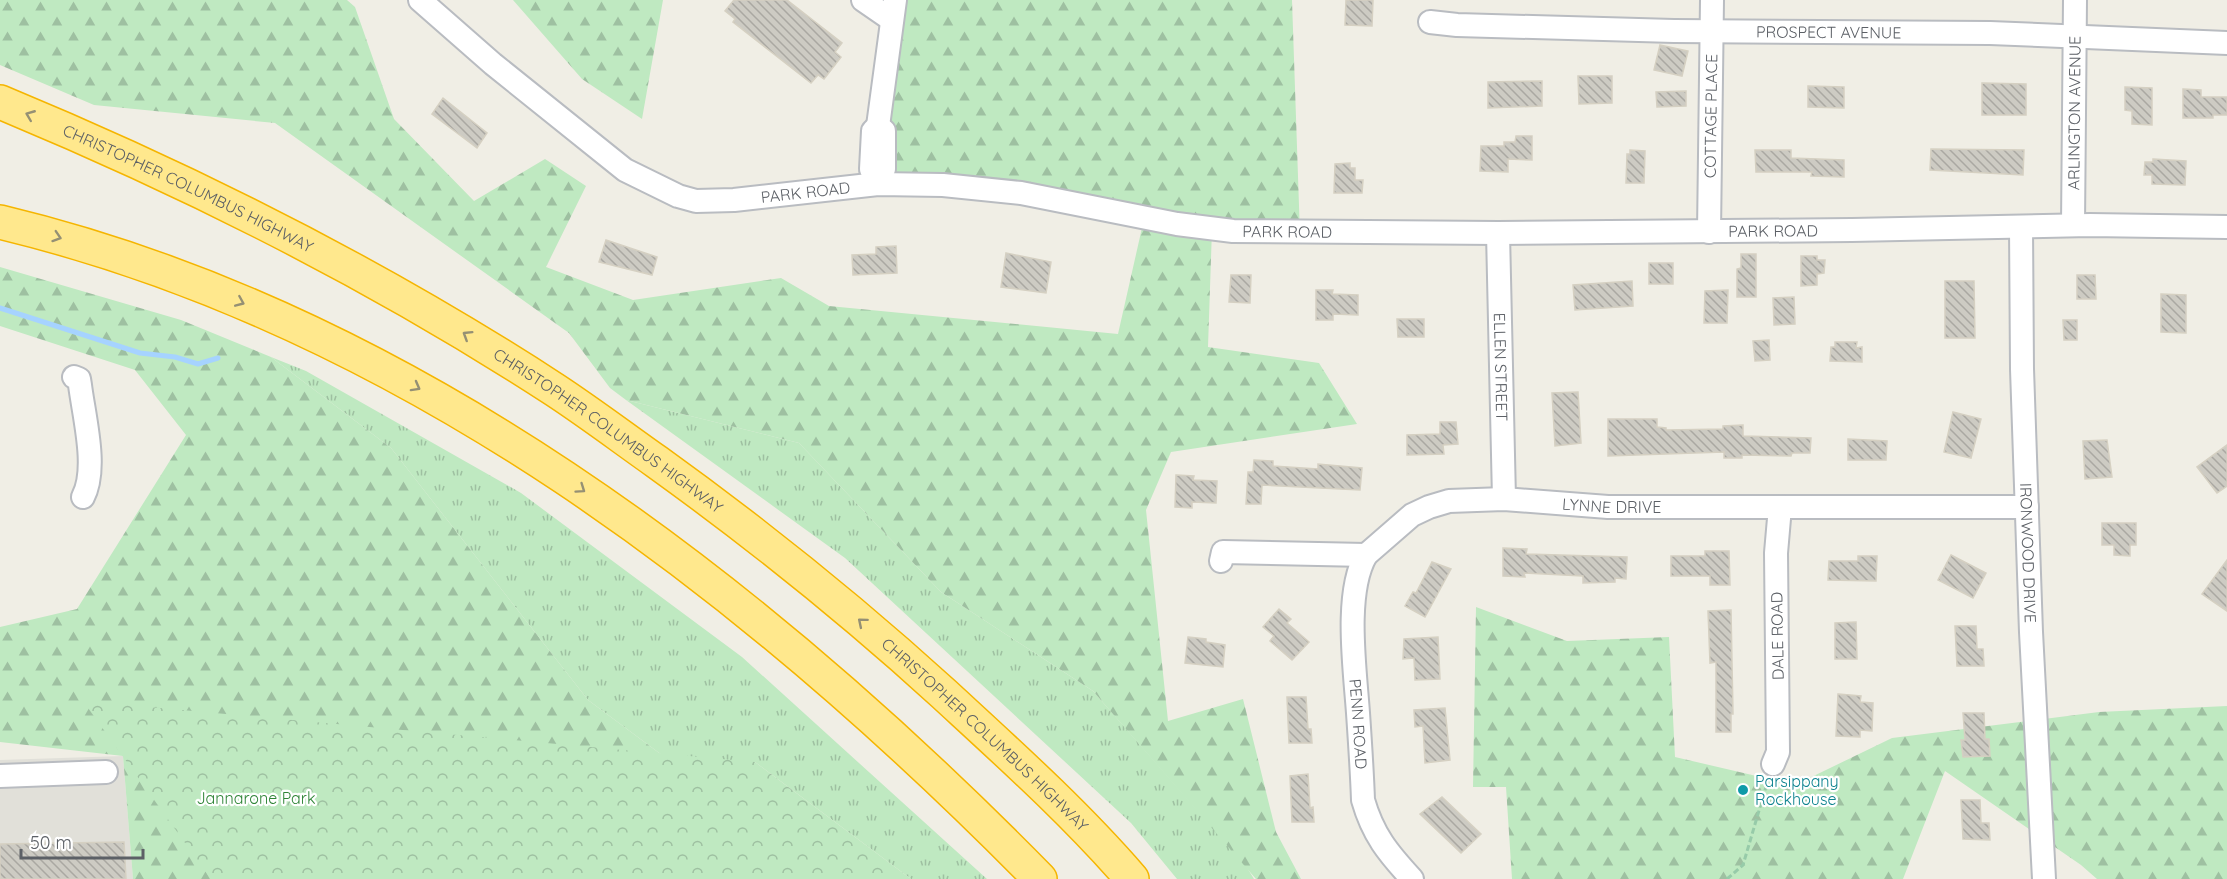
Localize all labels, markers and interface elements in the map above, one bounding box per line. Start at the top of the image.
street label: PROSPECT AVENUE [1756,22,1901,42]
street label: ARLINGTON AVENUE [2063,36,2085,190]
street label: COTTAGE PLACE [1700,54,1721,178]
one-way arrow [26,110,37,122]
street label: CHRISTOPHER COLUMBUS HIGHWAY [60,120,317,257]
street label: PARK ROAD [760,177,851,207]
street label: PARK ROAD [1728,220,1818,241]
street label: PARK ROAD [1242,221,1332,242]
one-way arrow [51,229,62,242]
one-way arrow [234,295,245,307]
street label: ELLEN STREET [1490,312,1512,422]
one-way arrow [462,331,473,342]
street label: CHRISTOPHER COLUMBUS HIGHWAY [490,344,727,517]
one-way arrow [409,380,420,391]
one-way arrow [575,482,586,493]
street label: IRONWOOD DRIVE [2016,482,2041,623]
street label: LYNNE DRIVE [1561,494,1661,517]
street label: DALE ROAD [1766,592,1788,680]
one-way arrow [858,618,869,629]
street label: CHRISTOPHER COLUMBUS HIGHWAY [878,633,1093,836]
street label: PENN ROAD [1345,678,1372,770]
place label: Parsippany Rockhouse [1755,771,1839,809]
marker: Parsippany Rockhouse [1736,783,1750,797]
park label: Jannarone Park [196,788,316,808]
scale bar [21,822,142,860]
text: 50 m [30,831,72,854]

